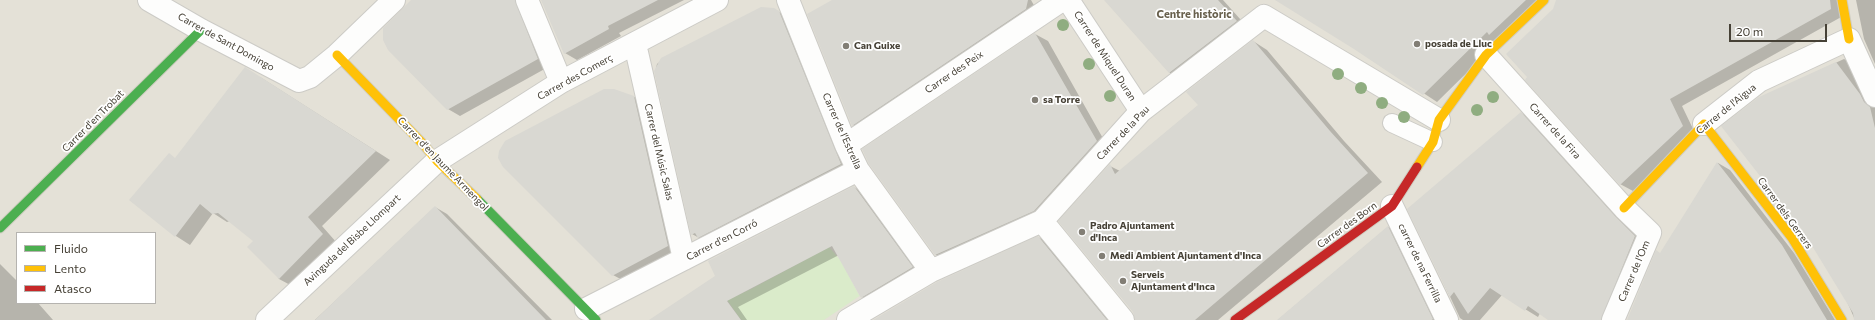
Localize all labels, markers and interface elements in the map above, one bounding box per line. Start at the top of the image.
district label: Centre històric [1156,7,1232,21]
street label: Carrer de Miquel Duran [1071,9,1139,103]
street label: Carrer de Sant Domingo [176,10,276,74]
scale bar [1731,16,1829,42]
text: 20 m [1736,24,1763,38]
place label: posada de Lluc [1425,38,1492,50]
marker: posada de Lluc [1412,39,1422,49]
place label: Can Guixe [854,40,900,52]
marker: Can Guixe [841,41,851,51]
street label: Carrer des Peix [923,48,985,96]
street label: Carrer des Comerç [535,51,615,103]
street label: Carrer de l'Aigua [1694,81,1758,137]
street label: Carrer d'en Trobat [60,88,126,154]
street label: Carrer de l'Estrella [820,91,864,171]
place label: sa Torre [1043,94,1080,106]
marker: sa Torre [1030,95,1040,105]
street label: Carrer de la Fira [1527,101,1583,161]
street label: Carrer del Músic Salas [642,102,676,202]
street label: Carrer de la Pau [1094,103,1152,163]
street label: Carrer d'en Jaume Armengol [395,115,491,213]
street label: Carrer dels Gerrers [1755,175,1815,251]
street label: Avinguda del Bisbe Llompart [301,192,403,288]
street label: Carrer des Born [1315,199,1379,251]
street label: Carrer d'en Corró [684,217,760,263]
place label: Padro Ajuntament d'Inca [1090,220,1174,244]
street label: carrer de na Ferrilla [1396,221,1444,305]
marker: Padro Ajuntament d'Inca [1077,227,1087,237]
legend [16,232,156,304]
street label: Carrer de l'Om [1616,239,1652,303]
text: Fluido [54,241,88,255]
place label: Medi Ambient Ajuntament d'Inca [1110,250,1261,262]
marker: Medi Ambient Ajuntament d'Inca [1097,251,1107,261]
text: Lento [54,261,86,275]
place label: Serveis Ajuntament d'Inca [1131,269,1215,292]
marker: Serveis Ajuntament d'Inca [1118,276,1128,286]
text: Atasco [54,281,92,295]

